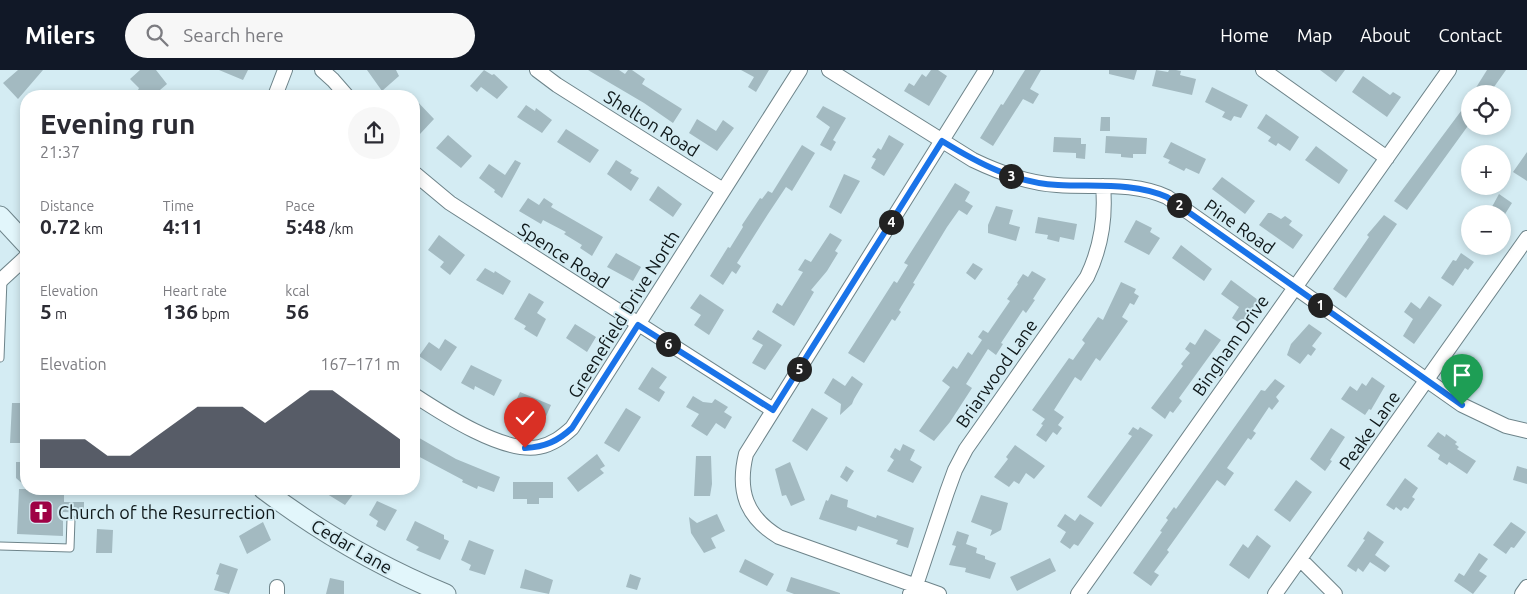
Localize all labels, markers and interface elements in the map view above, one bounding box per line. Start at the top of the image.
search box [125,13,475,58]
icon: search [143,21,171,49]
text: Milers [25,22,95,49]
text: Search here [183,24,284,46]
text: Home [1220,25,1269,45]
text: Map [1297,25,1332,45]
text: About [1360,25,1410,45]
text: Contact [1438,25,1502,45]
map controls [1461,85,1511,255]
button: locate [1461,85,1511,135]
street label: Shelton Road [601,86,703,160]
button: share [348,107,400,159]
text: Evening run [40,108,195,139]
text: 21:37 [40,143,80,161]
button: + [1461,145,1511,195]
pin: 3 [998,164,1024,188]
text: 3 [1008,168,1015,184]
pin: 2 [1166,192,1192,218]
street label: Pine Road [1201,195,1279,257]
text: 2 [1176,197,1183,213]
text: Distance [40,198,94,214]
text: Time [163,198,194,214]
text: Pace [285,198,315,214]
button: − [1461,205,1511,255]
pin: 4 [878,210,904,234]
text: 0.72 [40,214,81,238]
text: 4:11 [163,214,203,238]
text: 5:48 [285,214,326,238]
text: 4 [888,214,895,230]
street label: Spence Road [515,218,613,292]
text: km [81,221,103,237]
text: /km [326,221,354,237]
street label: Greenefield Drive North [563,227,683,401]
text: Elevation [40,283,98,299]
text: Heart rate [163,283,227,299]
text: kcal [285,283,310,299]
street label: Bingham Drive [1188,291,1272,399]
pin: 1 [1308,292,1332,318]
text: 1 [1317,297,1324,313]
text: 5 [40,299,52,323]
text: 136 [163,299,198,323]
text: 56 [285,299,309,323]
text: m [52,306,67,322]
text: bpm [198,306,230,322]
street label: Briarwood Lane [951,315,1041,431]
pin: 6 [656,332,680,356]
text: 6 [665,336,672,352]
pin [1441,354,1483,405]
text: Elevation [40,355,107,373]
text: 167–171 m [320,355,400,373]
pin: 5 [786,356,812,382]
text: 5 [796,361,803,377]
icon: arrive [1448,361,1476,389]
street label: Peake Lane [1335,387,1403,473]
pin [504,397,546,448]
icon: check [511,404,539,432]
church icon: Church of the Resurrection [28,499,54,525]
place label: Church of the Resurrection [58,502,275,522]
street label: Cedar Lane [308,515,396,577]

